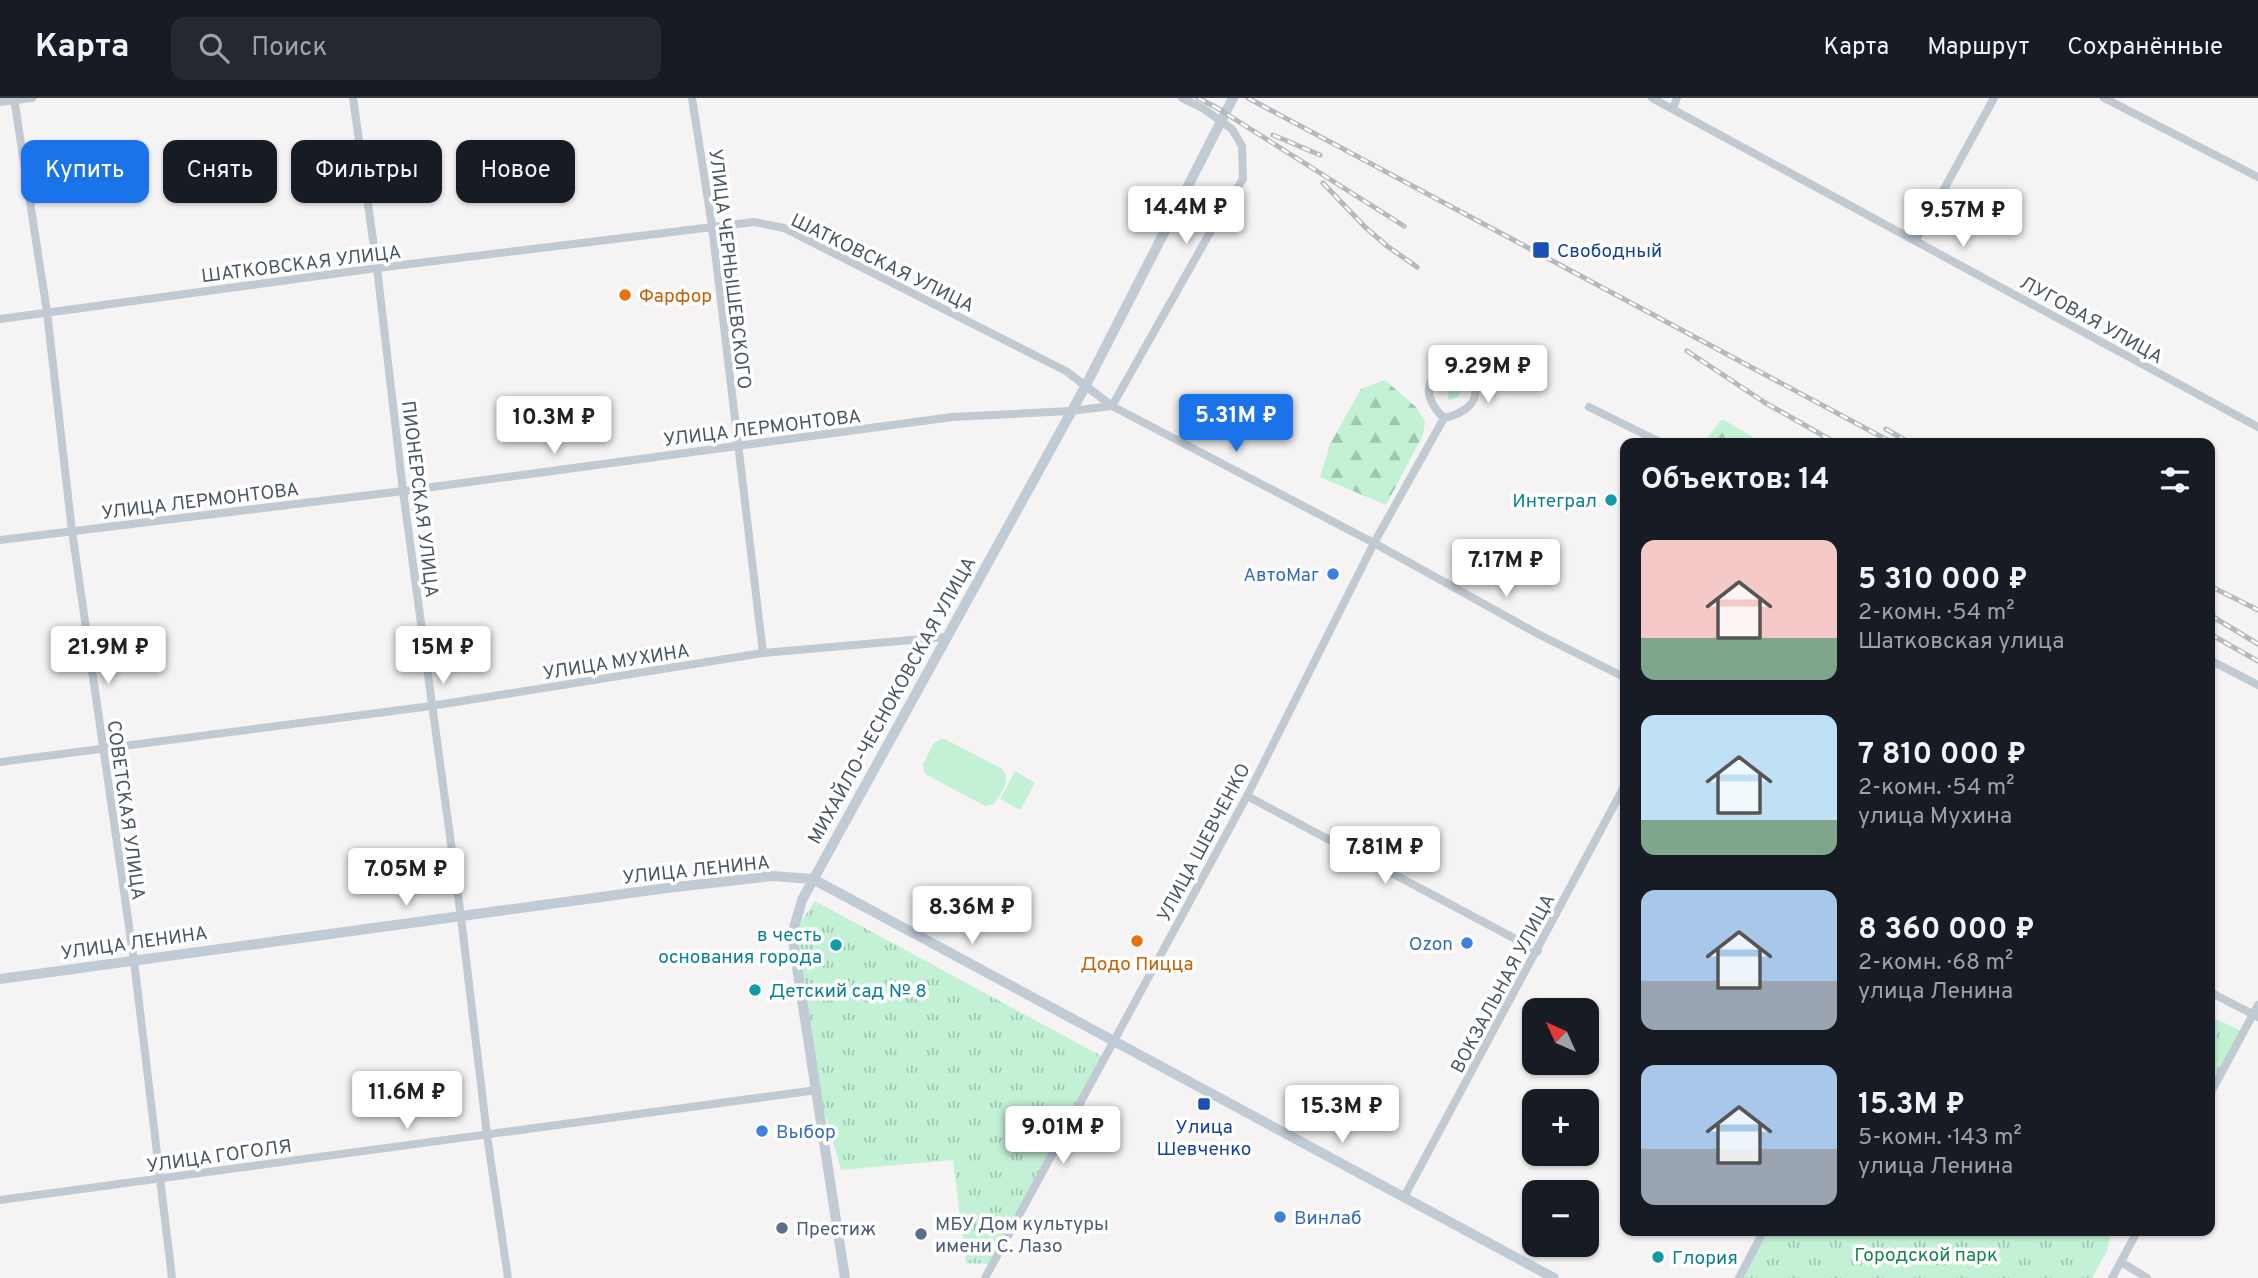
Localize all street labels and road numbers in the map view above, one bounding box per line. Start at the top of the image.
street label: УЛИЦА ЧЕРНЫШЕВСКОГО [702,148,756,391]
street label: ШАТКОВСКАЯ УЛИЦА [786,209,978,319]
street label: ШАТКОВСКАЯ УЛИЦА [200,241,403,289]
street label: ЛУГОВАЯ УЛИЦА [2015,271,2167,370]
street label: ПИОНЕРСКАЯ УЛИЦА [395,399,443,599]
street label: УЛИЦА ЛЕРМОНТОВА [662,405,862,453]
street label: УЛИЦА ЛЕРМОНТОВА [100,478,300,526]
street label: МИХАЙЛО-ЧЕСНОКОВСКАЯ УЛИЦА [803,552,982,849]
street label: УЛИЦА МУХИНА [541,640,691,686]
street label: СОВЕТСКАЯ УЛИЦА [101,719,150,902]
street label: УЛИЦА ШЕВЧЕНКО [1153,760,1257,926]
street label: УЛИЦА ЛЕНИНА [621,851,771,891]
street label: ВОКЗАЛЬНАЯ УЛИЦА [1446,890,1561,1078]
street label: УЛИЦА ЛЕНИНА [59,922,209,966]
street label: УЛИЦА ГОГОЛЯ [145,1135,293,1179]

